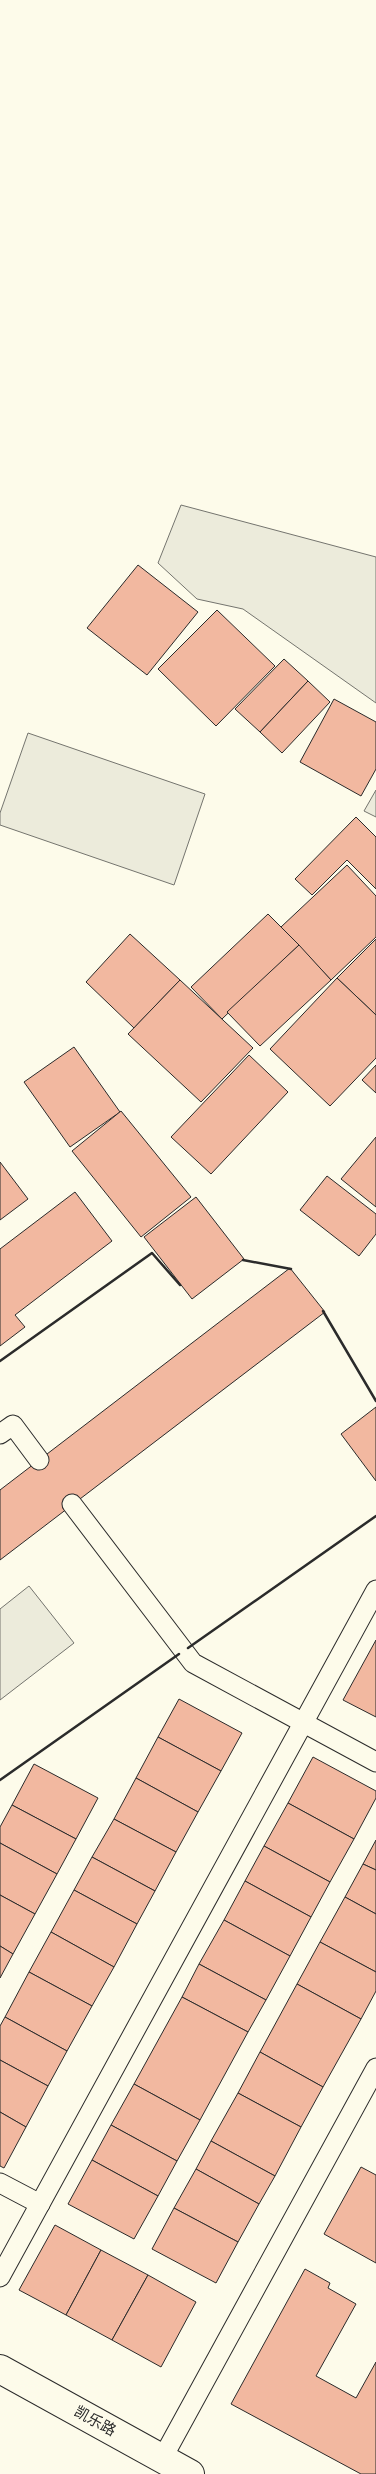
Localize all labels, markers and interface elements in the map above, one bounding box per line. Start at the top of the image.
street label: 凯乐路 [71,2402,119,2440]

